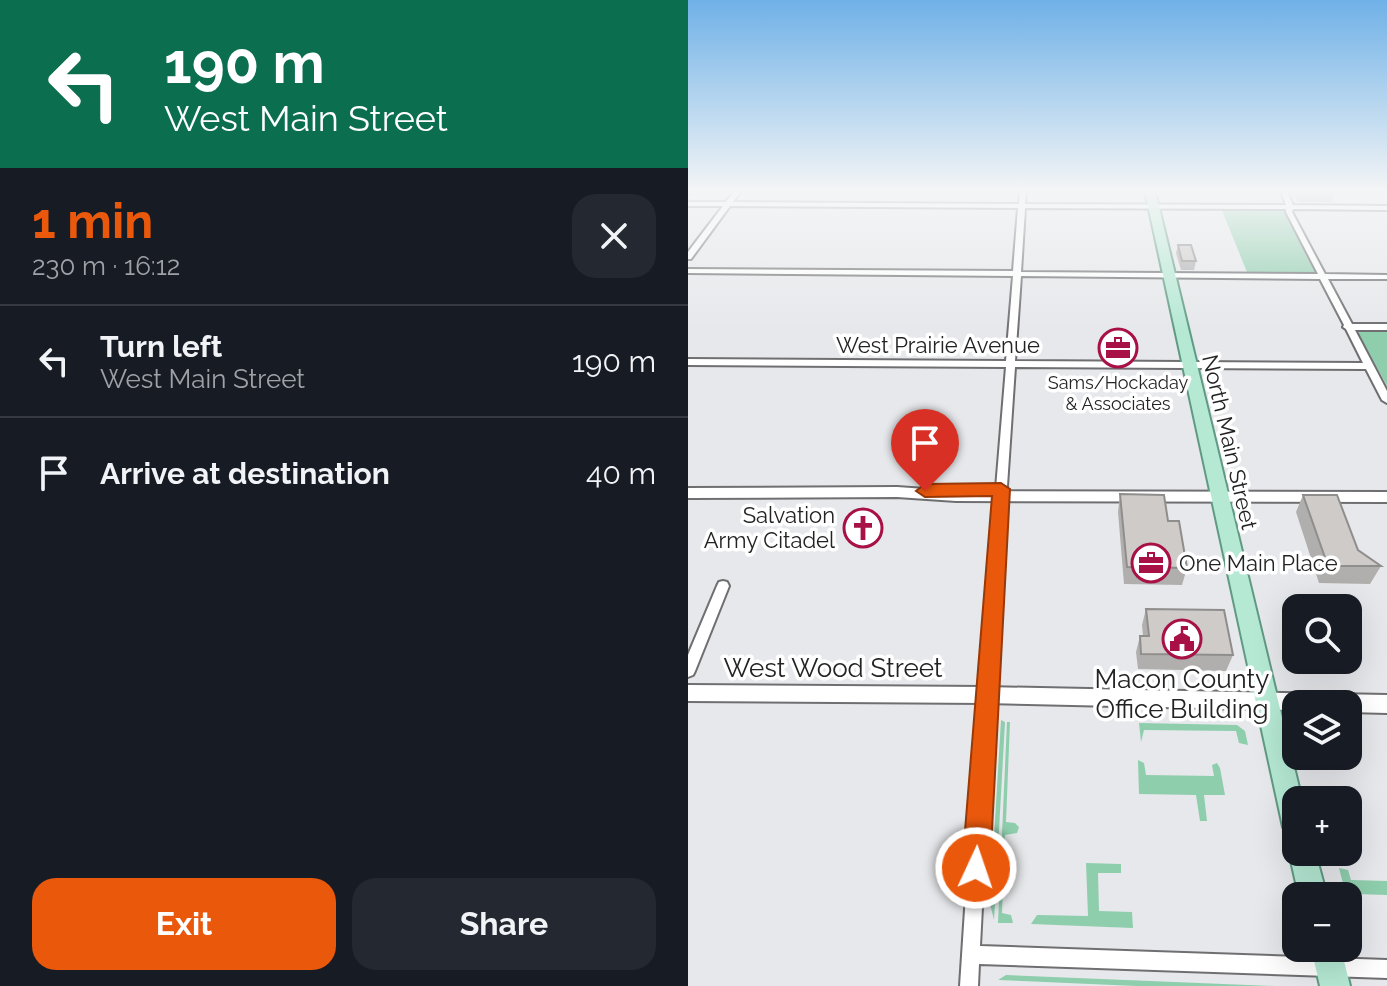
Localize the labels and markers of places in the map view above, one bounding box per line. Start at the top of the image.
office icon: Sams/Hockaday & Associates [1097,327,1139,369]
place label: Sams/Hockaday & Associates [1048,372,1188,414]
pin [891,409,959,491]
place label: Salvation Army Citadel [704,502,835,553]
church icon: Salvation Army Citadel [842,507,884,549]
office icon: One Main Place [1130,542,1172,584]
place label: One Main Place [1179,550,1338,576]
public building icon: Macon County Office Building [1161,618,1203,660]
place label: Macon County Office Building [1095,664,1269,724]

